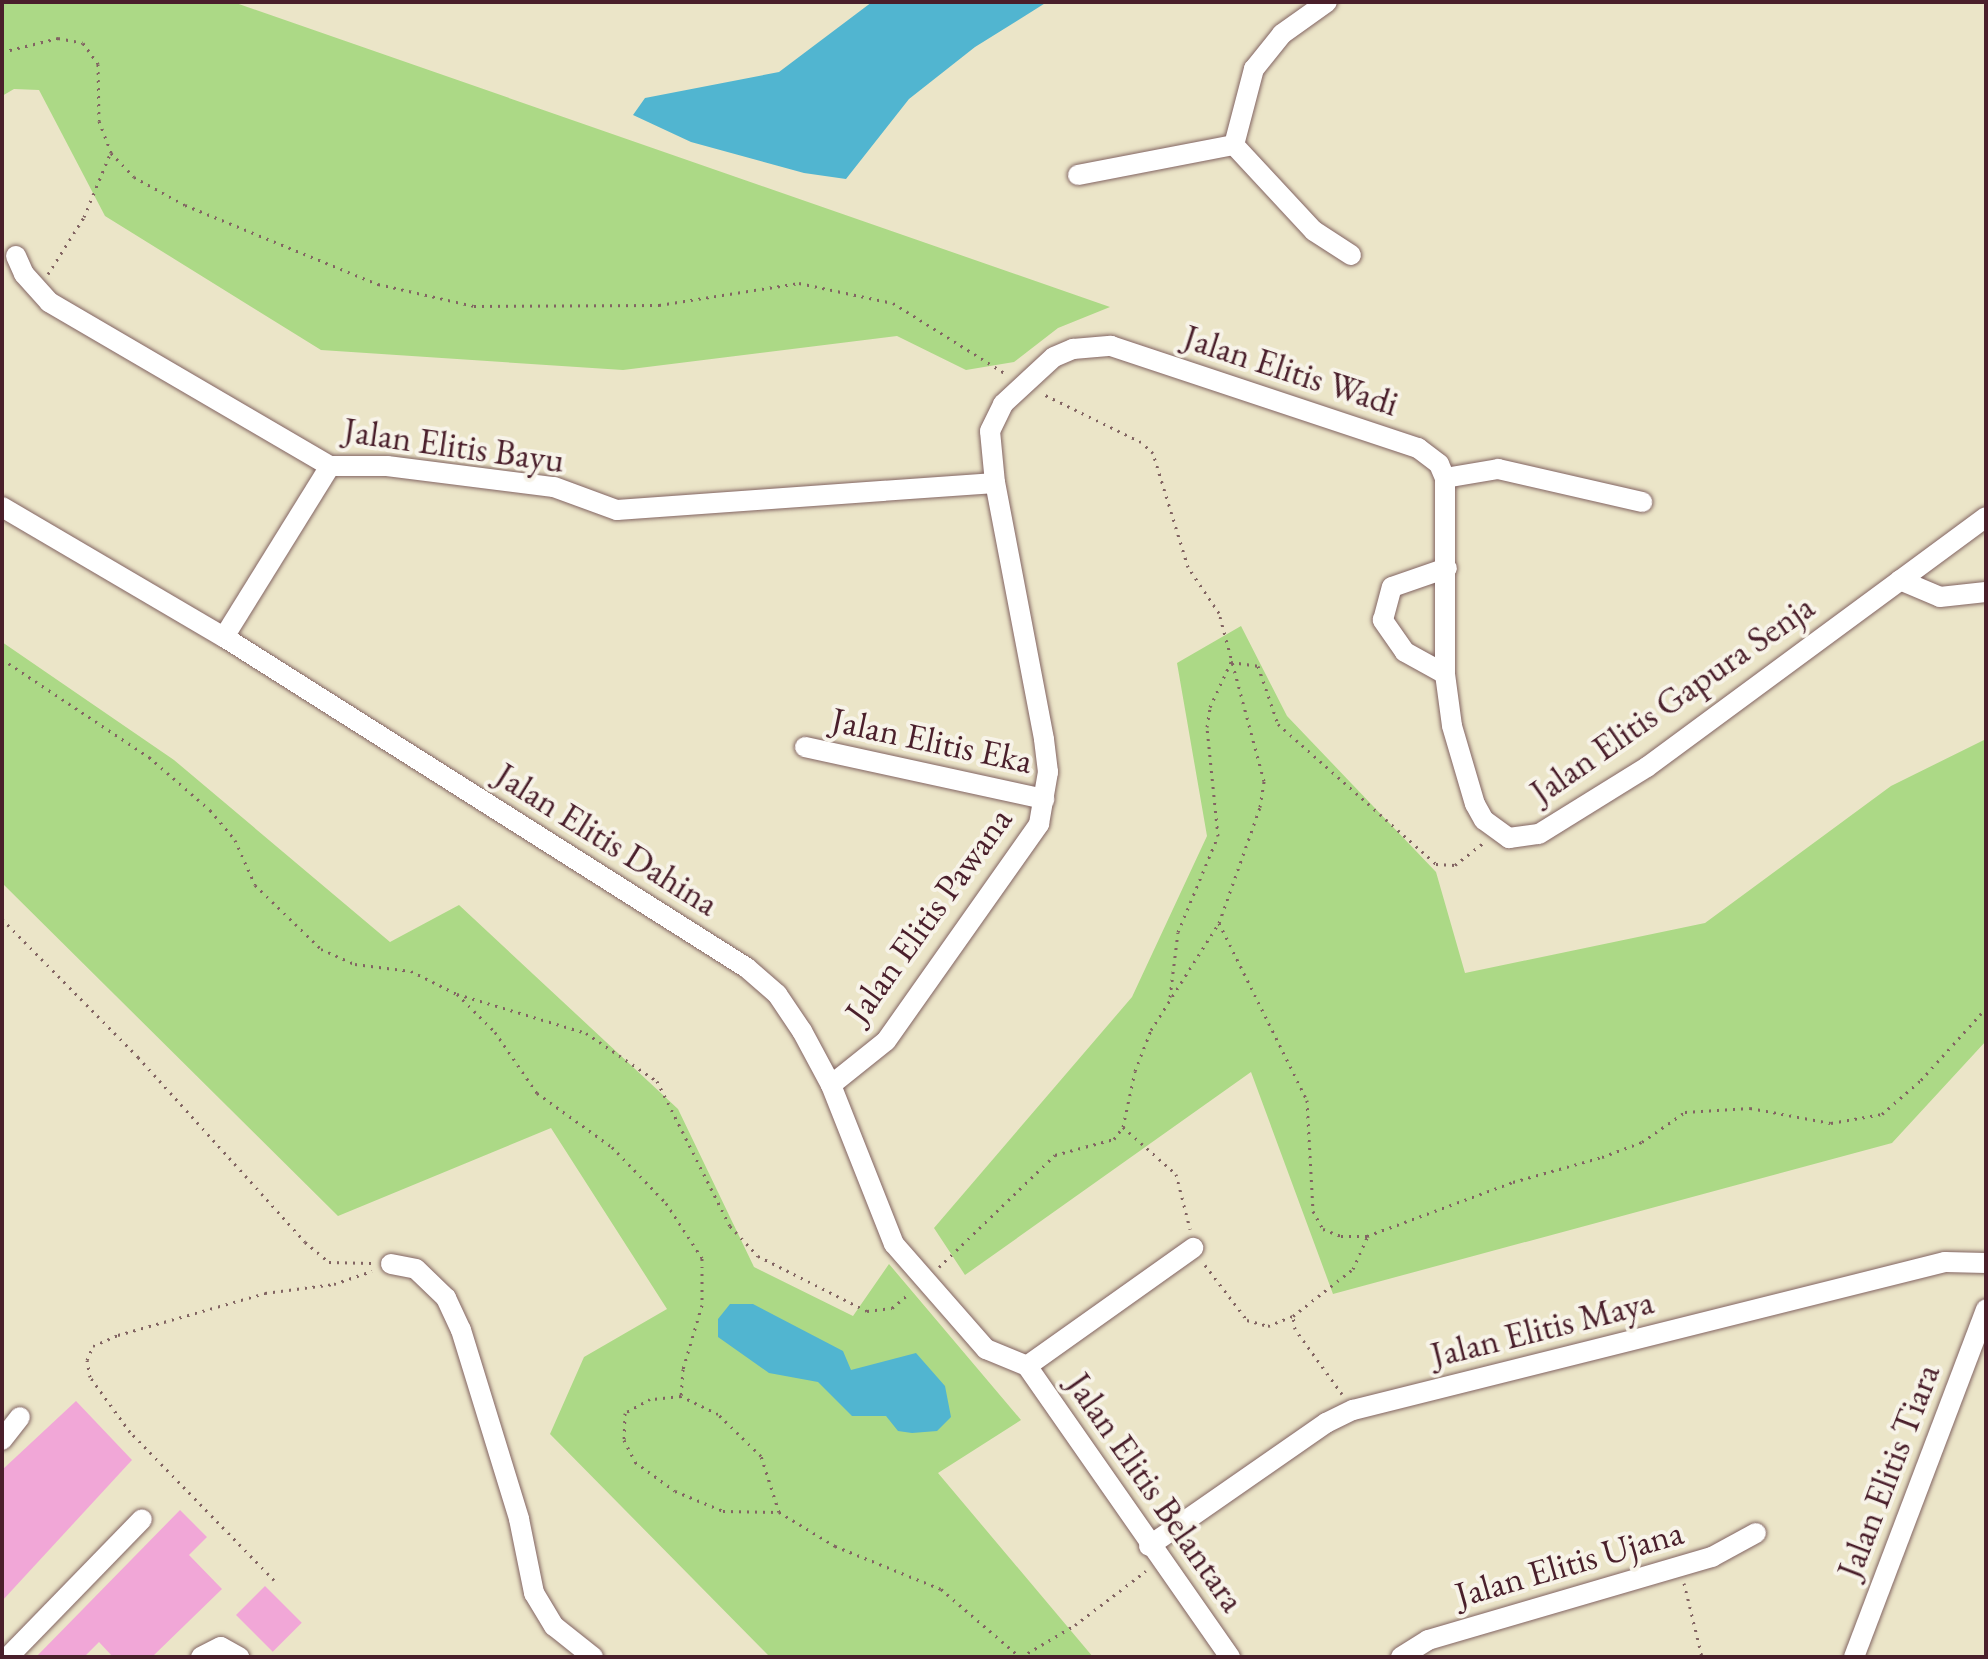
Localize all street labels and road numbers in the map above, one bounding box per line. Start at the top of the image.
street label: Jalan Elitis Wadi [1178,315,1404,425]
street label: Jalan Elitis Bayu [341,408,567,482]
street label: Jalan Elitis Gapura Senja [1522,585,1822,813]
street label: Jalan Elitis Eka [828,698,1036,782]
street label: Jalan Elitis Dahina [488,753,726,925]
street label: Jalan Elitis Pawana [835,799,1021,1031]
street label: Jalan Elitis Maya [1426,1279,1658,1377]
street label: Jalan Elitis Tiara [1827,1358,1949,1584]
street label: Jalan Elitis Belantara [1057,1364,1255,1620]
street label: Jalan Elitis Ujana [1450,1510,1688,1616]

